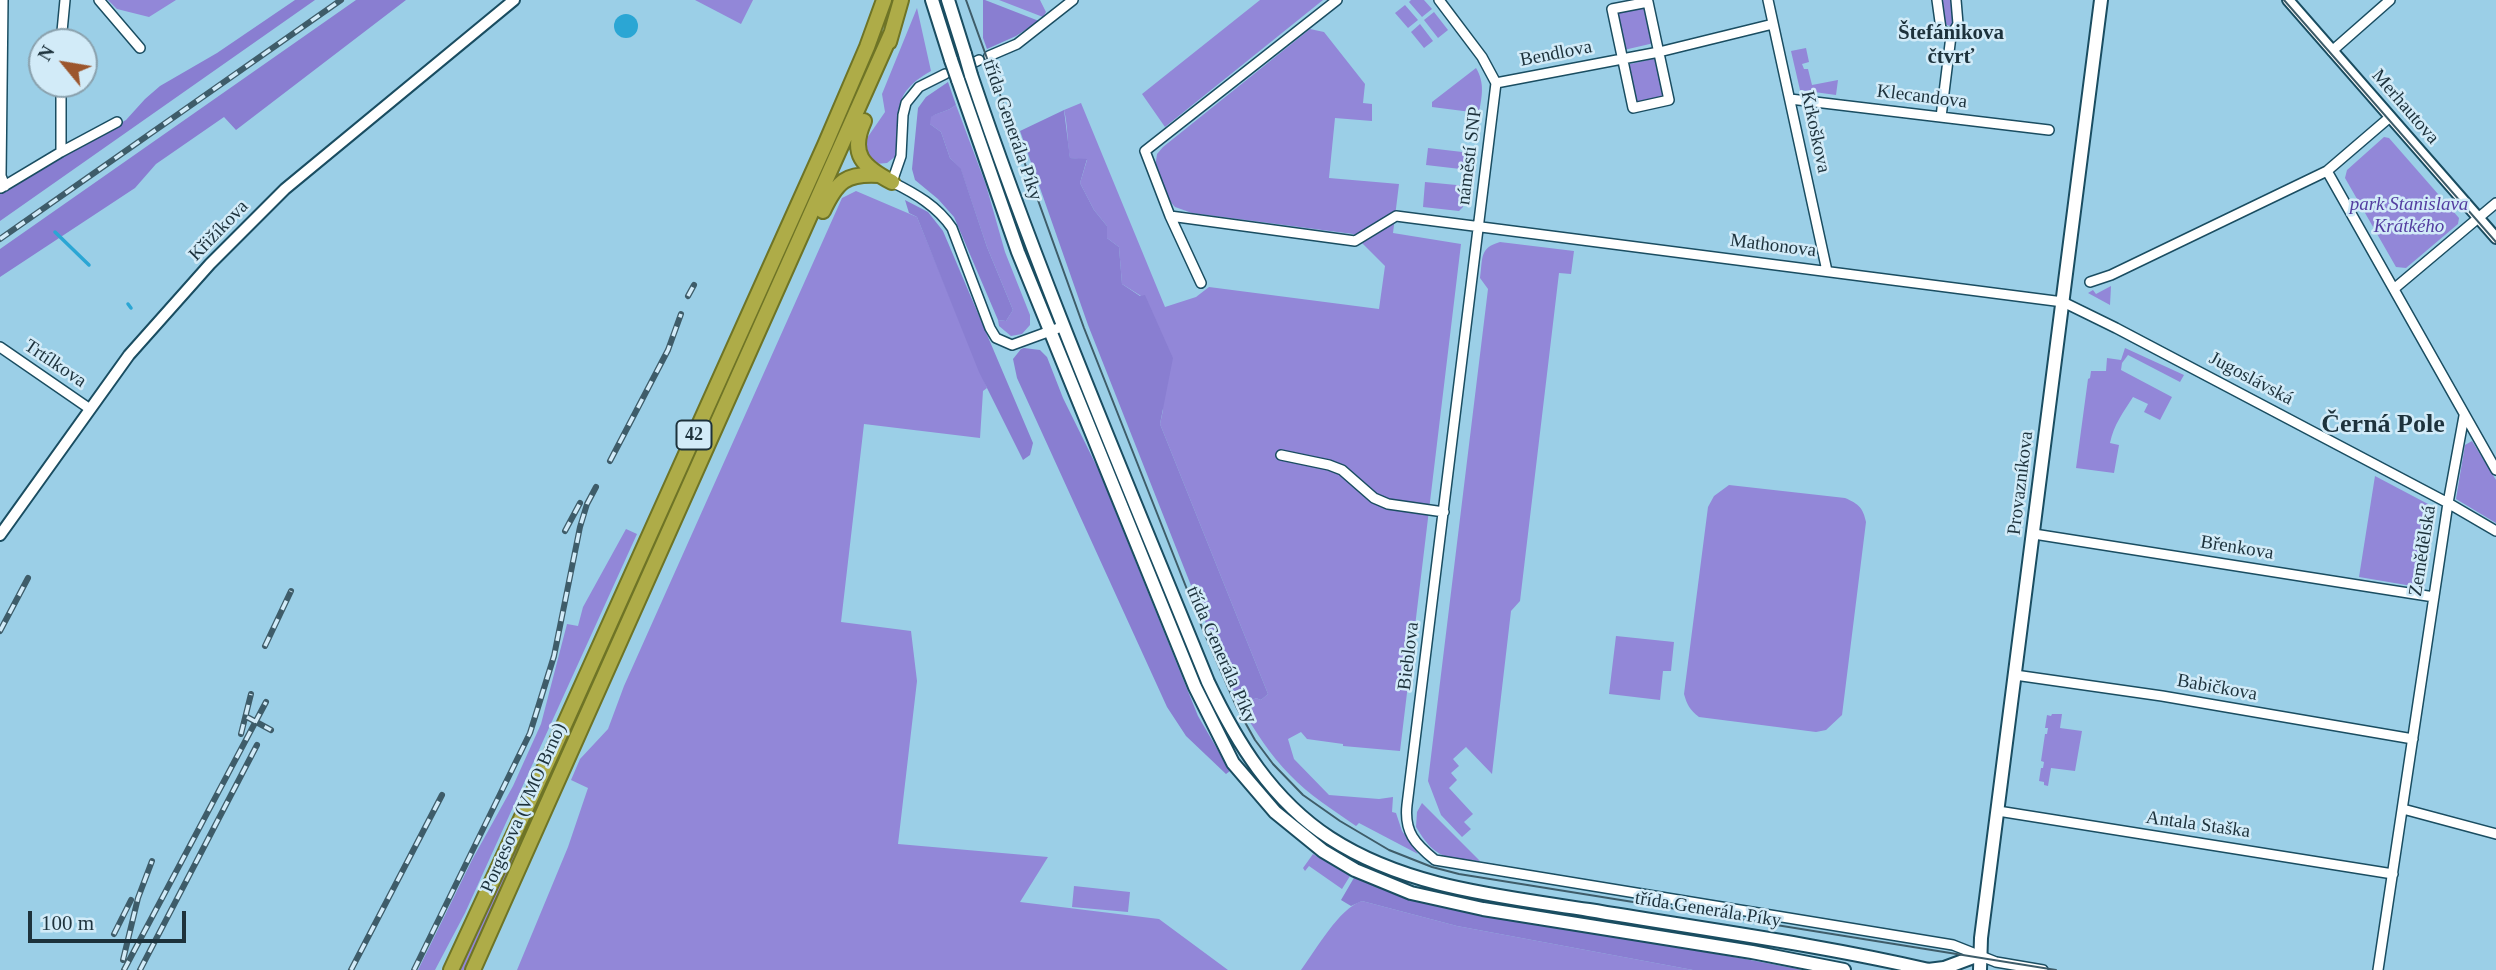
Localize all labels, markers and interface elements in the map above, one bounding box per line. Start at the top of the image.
district label: Štefánikova čtvrť [1898,21,2004,71]
north arrow [28,28,98,98]
street label: Bendlova [1518,36,1594,72]
text: N [34,42,59,64]
street label: třída Generála Píky [977,56,1047,204]
street label: Merhautova [2366,65,2444,149]
street label: Klecandova [1876,80,1968,114]
street label: Krkoškova [1795,89,1835,175]
street label: náměstí SNP [1453,106,1487,206]
park label: park Stanislava Krátkého [2350,194,2468,238]
street label: Křižíkova [184,196,254,266]
street label: Mathonova [1729,229,1817,263]
street label: Trtílkova [20,335,90,393]
street label: Jugoslávská [2205,347,2297,411]
district label: Černá Pole [2321,409,2445,441]
road number: 42 [676,421,712,450]
street label: Provazníkova [2003,430,2039,536]
street label: Zemědělská [2405,504,2441,598]
street label: Břenkova [2199,531,2275,565]
street label: třída Generála Píky [1181,583,1261,727]
street label: Bieblova [1394,621,1424,691]
street label: Babičkova [2175,670,2259,706]
street label: Porgesova (VMO Brno) [476,720,572,896]
street label: Antala Staška [2144,806,2252,844]
street label: třída Generála Píky [1633,887,1783,933]
scale bar [32,897,189,941]
text: 100 m [41,911,94,935]

